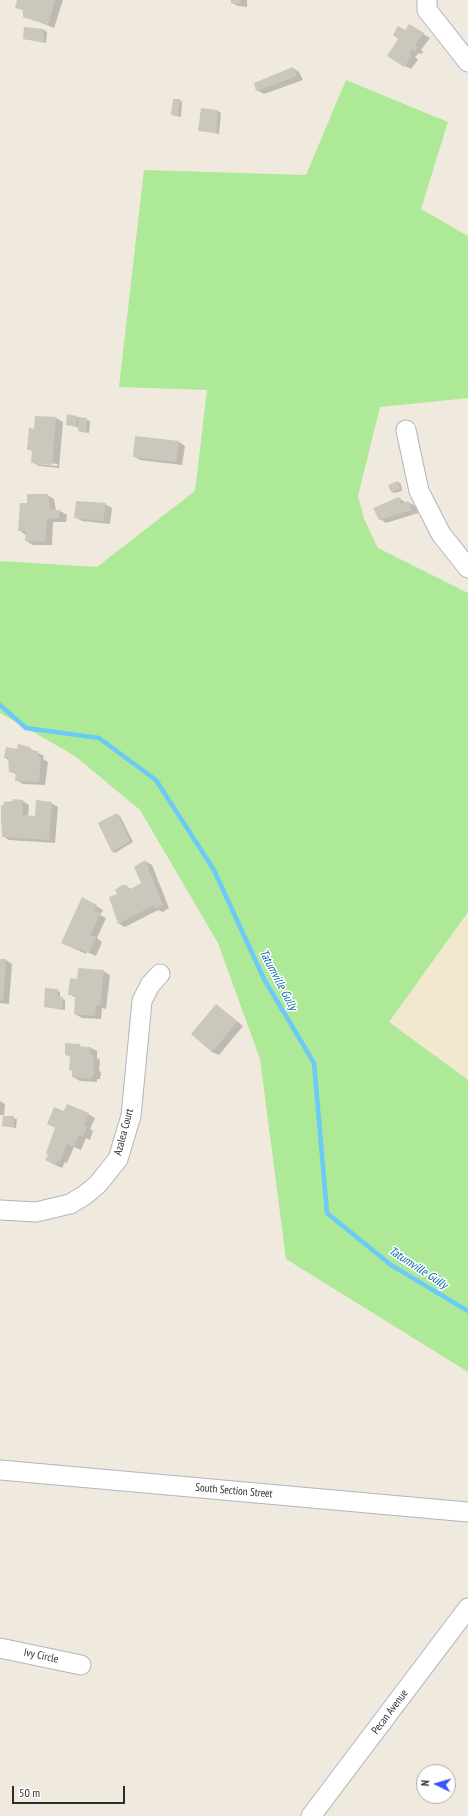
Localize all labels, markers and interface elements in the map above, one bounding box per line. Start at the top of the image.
water label: Tatumville Gully [256,947,300,1013]
street label: Azalea Court [111,1107,137,1157]
water label: Tatumville Gully [386,1244,450,1292]
street label: South Section Street [195,1481,273,1501]
street label: Ivy Circle [23,1646,59,1666]
street label: Pecan Avenue [369,1687,411,1737]
north arrow [416,1764,456,1804]
scale bar [14,1778,127,1804]
text: N [418,1779,432,1787]
text: 50 m [19,1785,40,1800]

